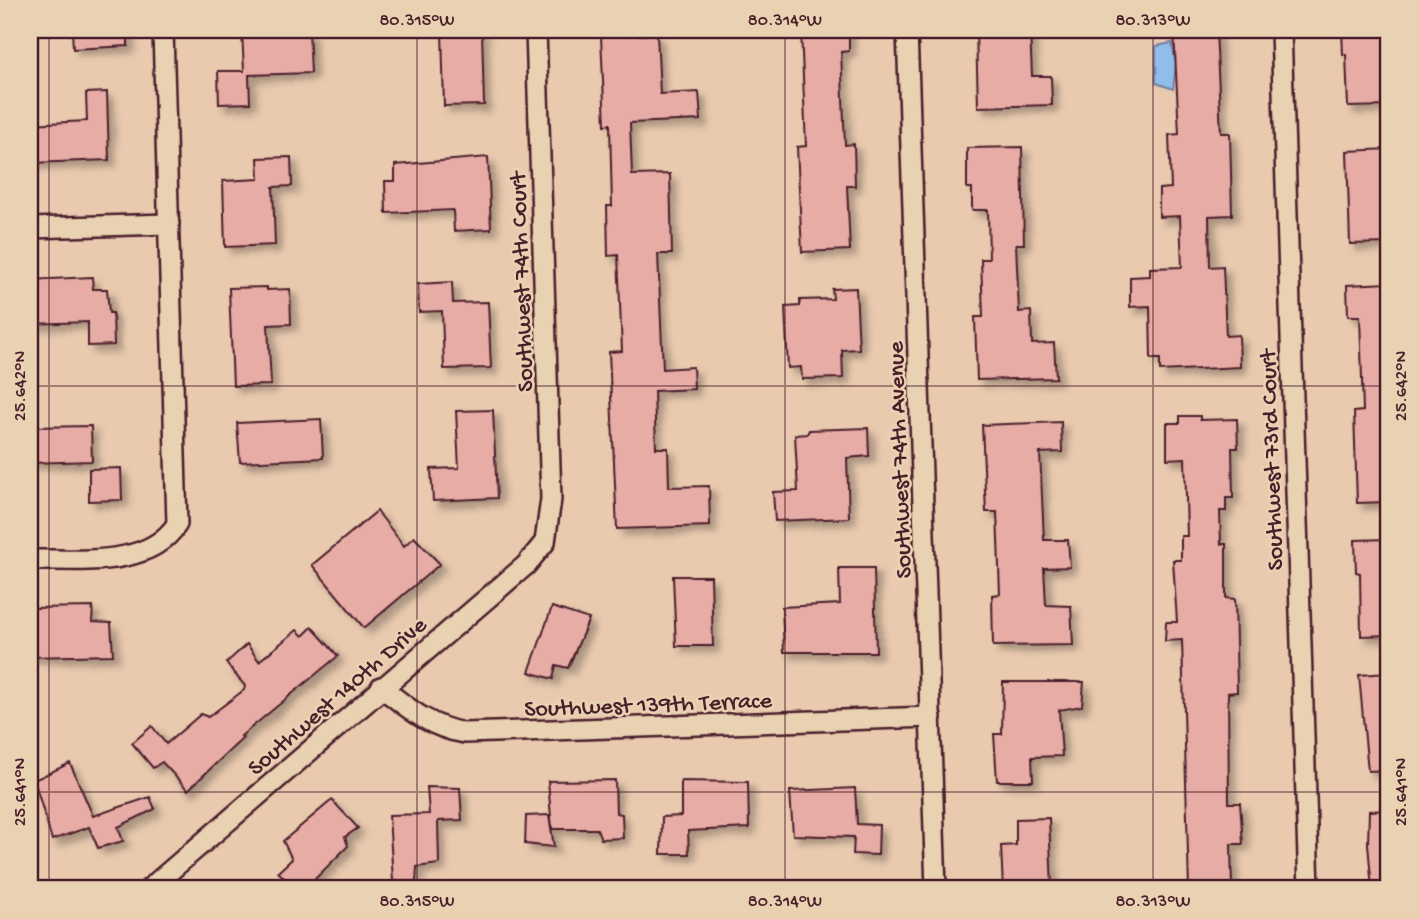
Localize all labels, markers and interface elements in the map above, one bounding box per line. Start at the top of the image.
text: 80.315°W [379,11,455,32]
text: 80.314°W [748,11,822,32]
text: 80.313°W [1115,11,1191,32]
street label: Southwest 74th Court [505,169,542,392]
street label: Southwest 74th Avenue [883,340,920,579]
street label: Southwest 73rd Court [1255,347,1292,571]
text: 25.642°N [11,351,32,421]
text: 25.642°N [1392,351,1413,421]
street label: Southwest 140th Drive [243,611,434,783]
street label: Southwest 139th Terrace [524,688,773,725]
text: 25.641°N [11,758,32,826]
text: 25.641°N [1392,758,1413,826]
text: 80.315°W [379,892,455,913]
text: 80.314°W [748,892,822,913]
text: 80.313°W [1115,892,1191,913]

